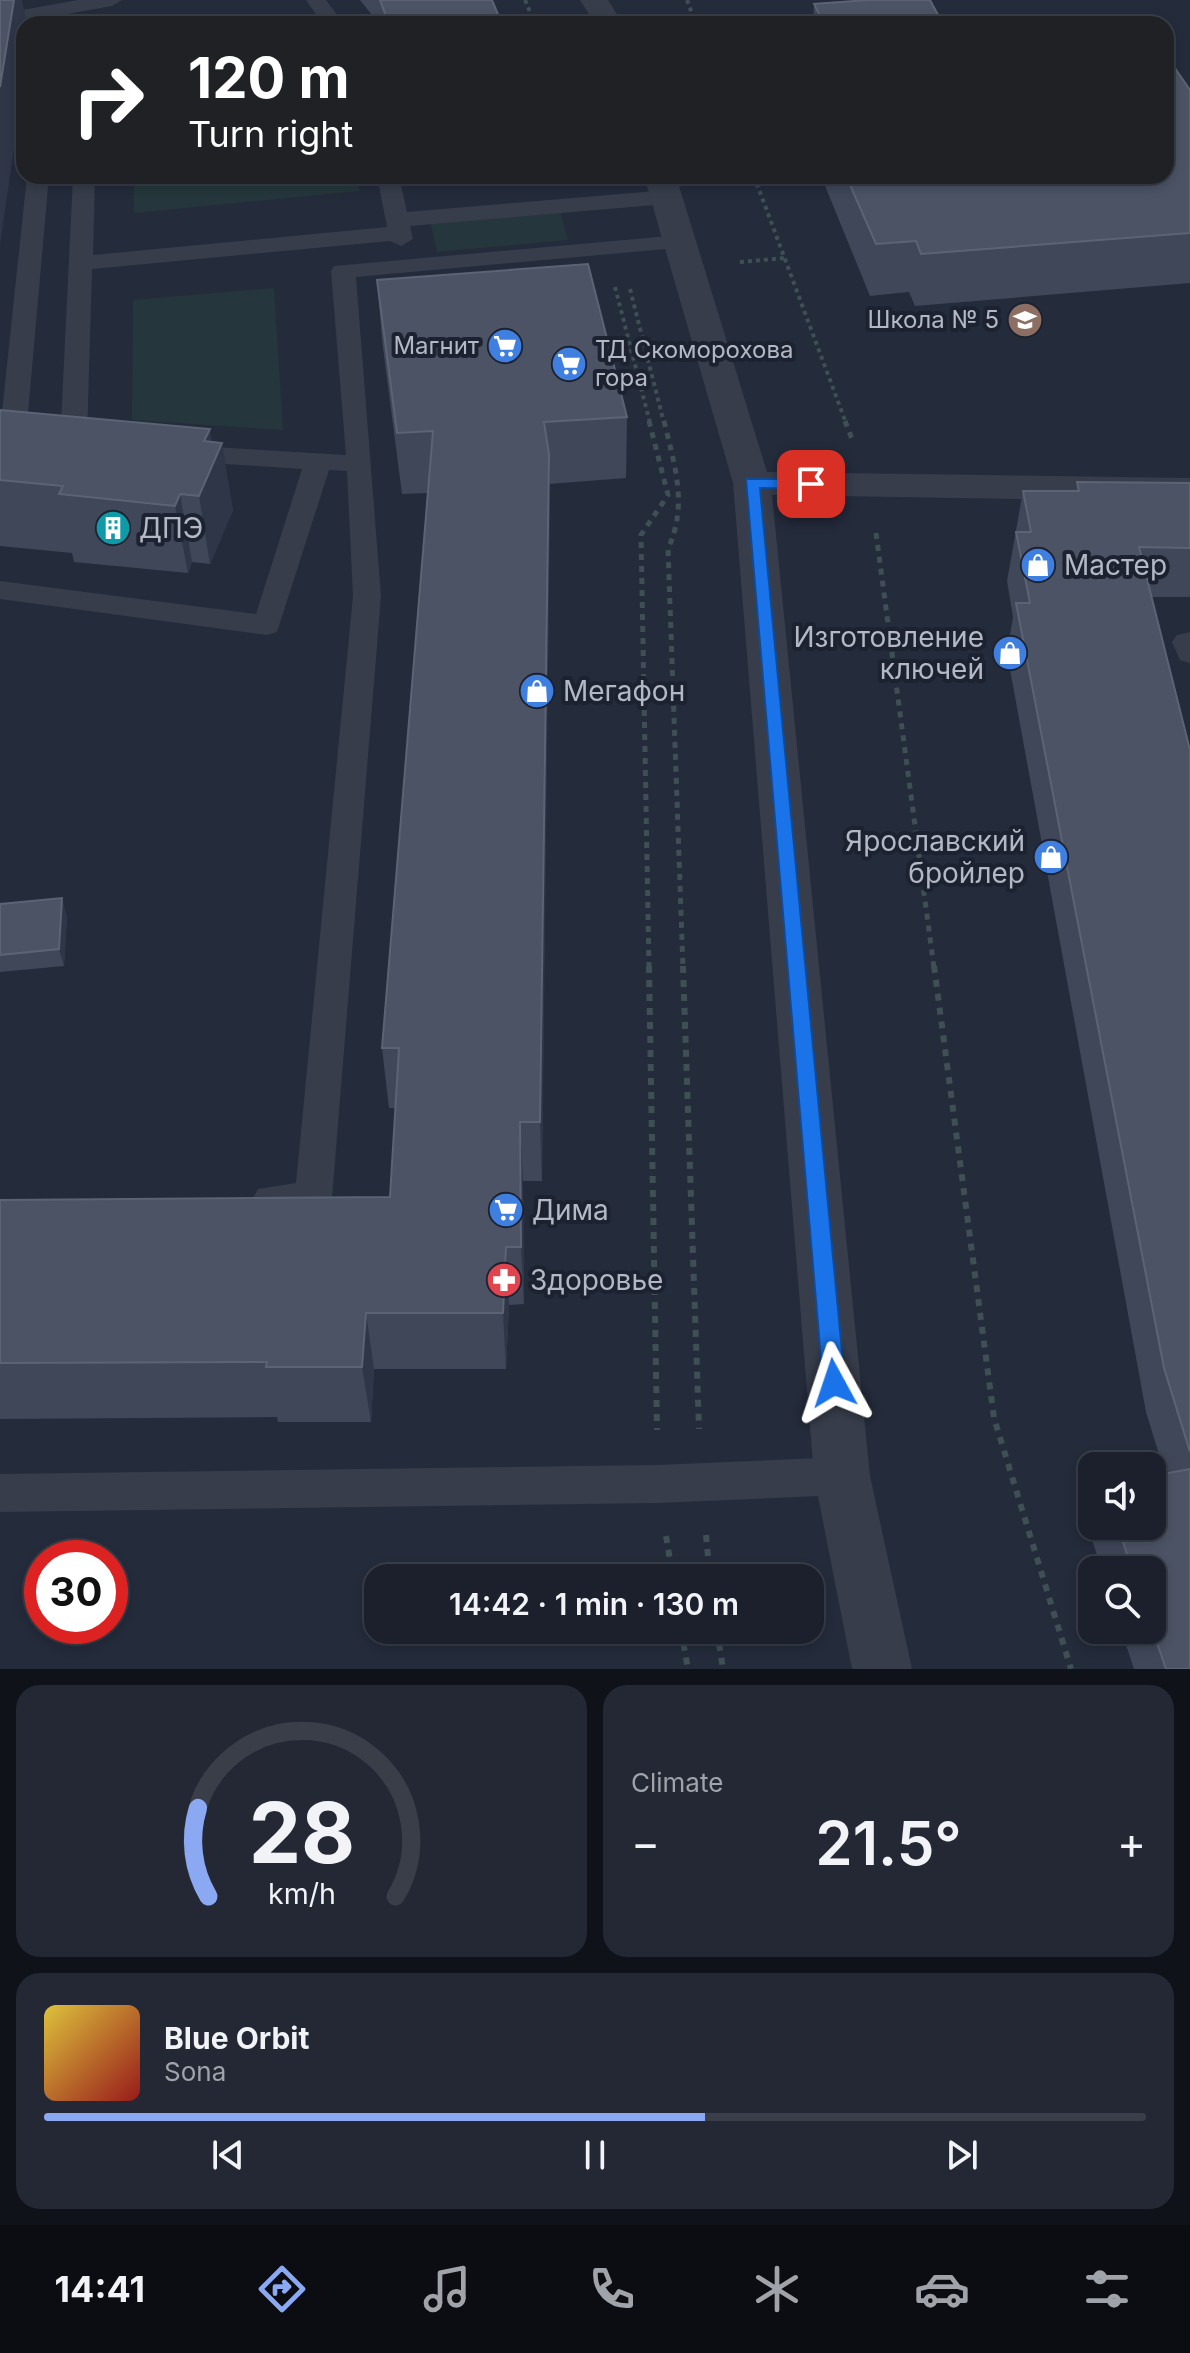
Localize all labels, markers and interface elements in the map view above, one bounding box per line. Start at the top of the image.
text: 120 m [188,44,350,112]
icon: right [56,48,160,152]
text: Turn right [188,112,353,156]
school or university icon: Школа № 5 [1006,301,1044,339]
place label: Школа № 5 [868,305,999,334]
supermarket icon: Магнит [486,327,524,365]
place label: Магнит [393,331,479,360]
place label: ТД Скоморохова гора [595,335,793,392]
supermarket icon: ТД Скоморохова гора [550,345,588,383]
pin [777,450,845,518]
icon: arrive [789,462,833,506]
building icon: ДПЭ [94,509,132,547]
place label: ДПЭ [139,511,203,545]
shop icon: Мастер [1019,546,1057,584]
place label: Мастер [1064,548,1167,582]
place label: Изготовление ключей [793,620,984,686]
shop icon: Изготовление ключей [991,634,1029,672]
shop icon: Мегафон [518,672,556,710]
place label: Мегафон [563,674,685,708]
place label: Ярославский бройлер [845,824,1025,890]
shop icon: Ярославский бройлер [1032,838,1070,876]
supermarket icon: Дима [487,1191,525,1229]
place label: Дима [532,1193,609,1227]
pharmacy icon: Здоровье [485,1261,523,1299]
place label: Здоровье [530,1263,663,1297]
position arrow [792,1341,876,1425]
map controls [1078,1452,1166,1644]
button: sound [1078,1452,1166,1540]
speed limit sign: 30 [24,1540,128,1644]
button: search [1078,1556,1166,1644]
text: 14:42 · 1 min · 130 m [449,1586,739,1622]
text: Climate [631,1767,723,1798]
text: 28 [248,1782,355,1883]
text: 21.5° [815,1807,962,1879]
text: − [631,1816,660,1870]
text: + [1117,1816,1146,1870]
text: km/h [268,1876,335,1911]
text: Blue Orbit [164,2020,309,2056]
text: Sona [164,2056,226,2087]
icon: previous [206,2133,250,2177]
icon: pause [573,2133,617,2177]
icon: next [940,2133,984,2177]
icon: directions [254,2261,310,2317]
icon: music [419,2261,475,2317]
icon: phone [584,2261,640,2317]
icon: climate [749,2261,805,2317]
icon: car [914,2261,970,2317]
icon: filters [1079,2261,1135,2317]
text: 14:41 [55,2267,145,2311]

